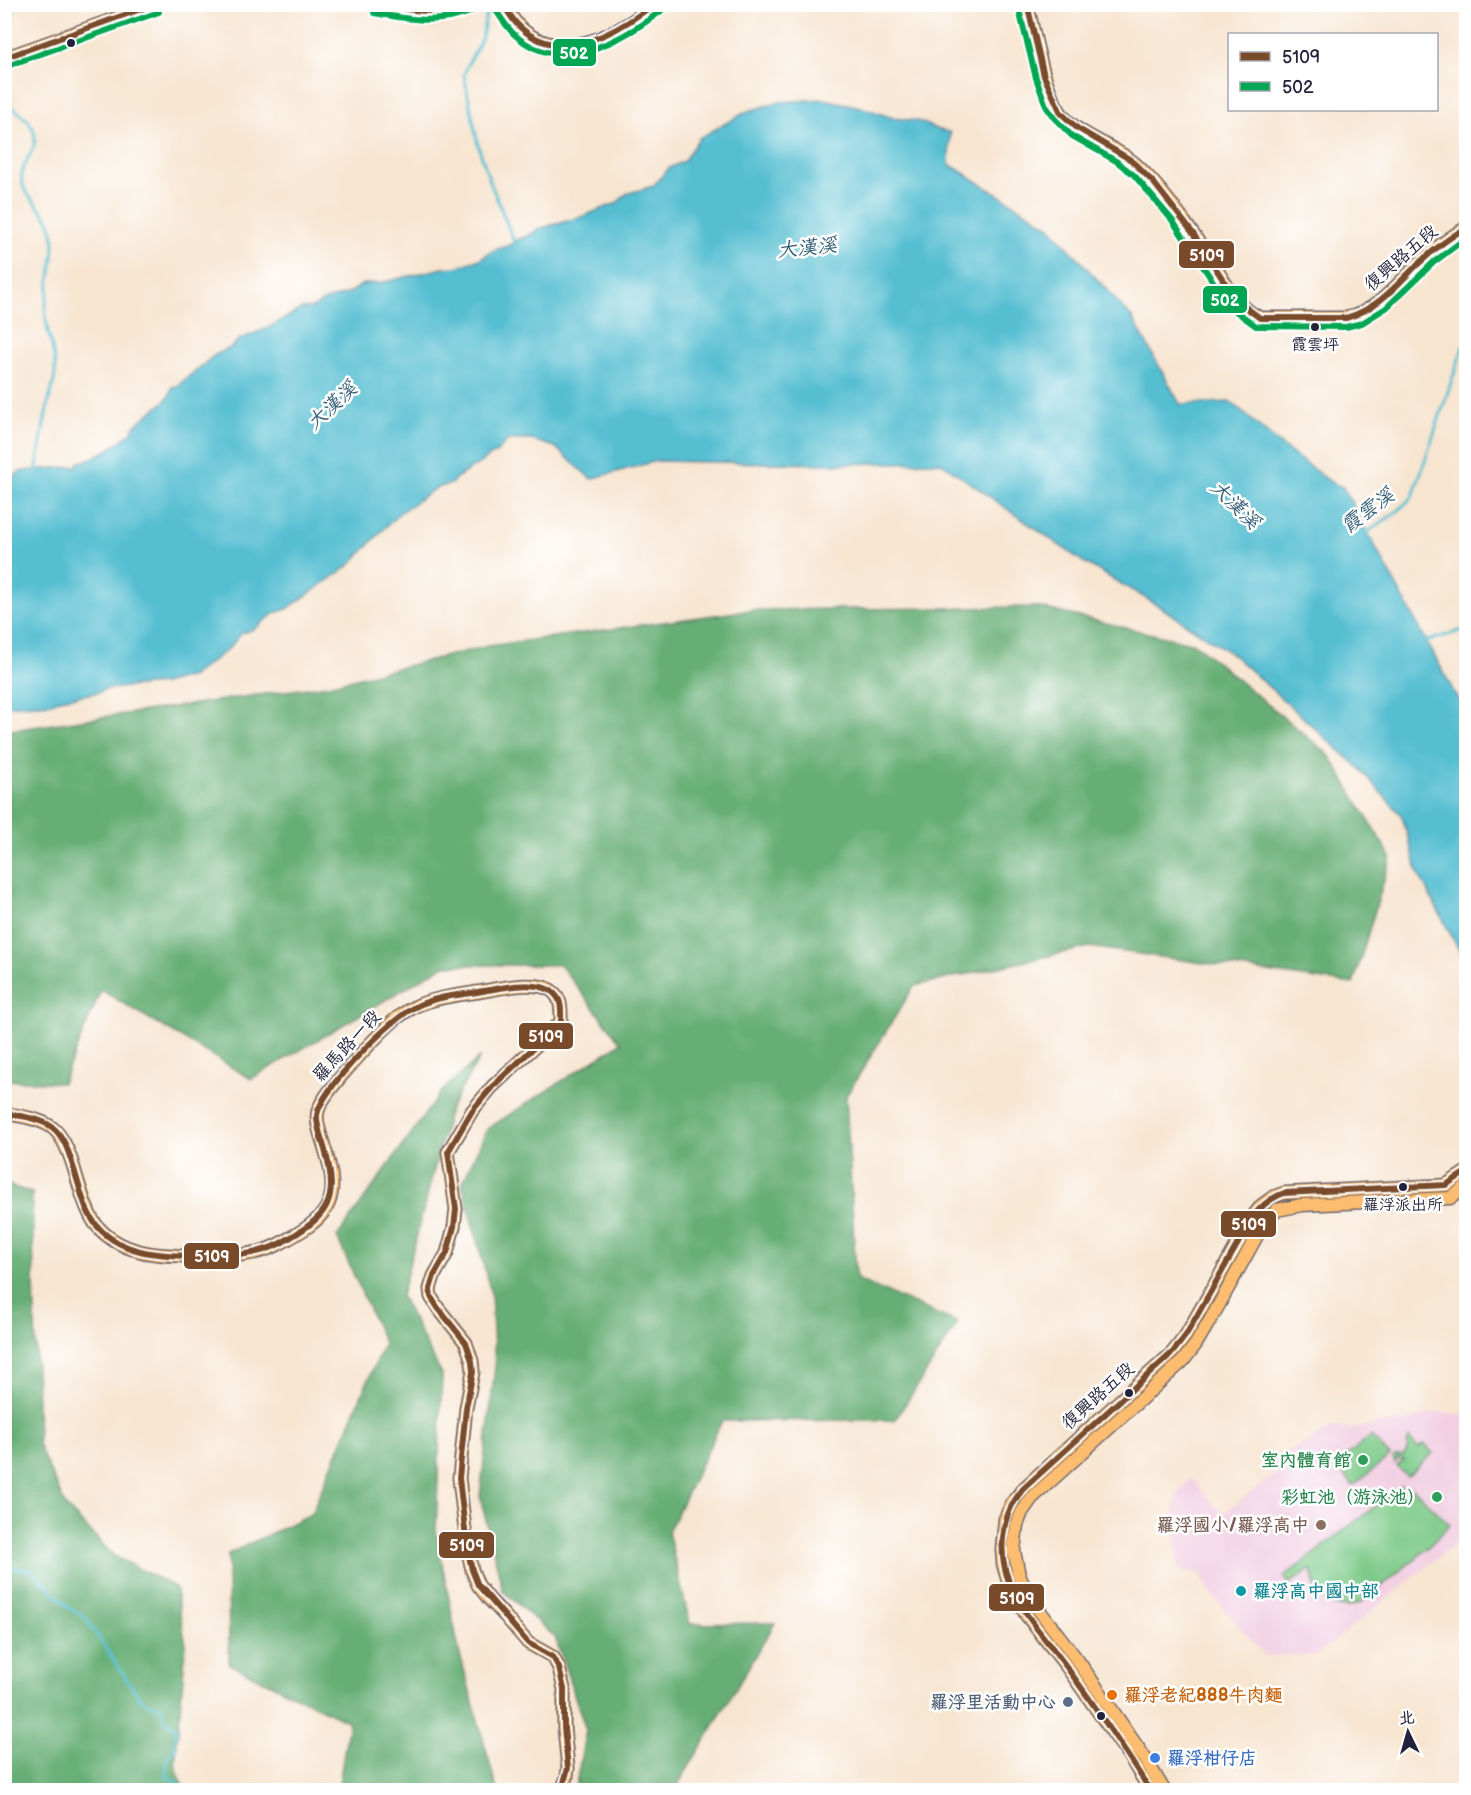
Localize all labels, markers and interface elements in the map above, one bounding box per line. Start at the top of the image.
legend [1228,33,1438,111]
unlabelled marker [65,37,77,49]
line badge: 502 [552,38,597,67]
text: 502 [560,45,589,64]
text: 5109 [1282,47,1320,68]
text: 502 [1282,77,1314,98]
street label: 復興路五段 [1360,221,1442,295]
water label: 大漢溪 [776,233,839,263]
line badge: 5109 [1178,240,1235,269]
text: 5109 [1189,247,1225,266]
line badge: 502 [1202,285,1248,314]
text: 502 [1211,292,1240,311]
marker: 霞雲坪 [1309,321,1321,333]
place label: 霞雲坪 [1291,336,1339,355]
water label: 大漢溪 [302,376,363,435]
water label: 大漢溪 [1205,476,1266,535]
water label: 霞雲溪 [1337,483,1400,539]
street label: 羅馬路一段 [309,1006,385,1086]
line badge: 5109 [518,1022,574,1050]
text: 5109 [528,1028,564,1047]
marker: 羅浮派出所 [1397,1181,1409,1193]
place label: 羅浮派出所 [1363,1196,1443,1215]
line badge: 5109 [1220,1210,1277,1238]
text: 5109 [1231,1216,1267,1235]
line badge: 5109 [183,1242,240,1270]
text: 5109 [194,1248,230,1267]
street label: 復興路五段 [1058,1358,1138,1434]
unlabelled marker [1123,1387,1135,1399]
place label: 室內體育館 [1261,1450,1351,1471]
marker: 室內體育館 [1356,1453,1370,1467]
place label: 彩虹池（游泳池） [1281,1487,1425,1508]
marker: 彩虹池（游泳池） [1430,1490,1444,1504]
place label: 羅浮國小/羅浮高中 [1156,1515,1309,1536]
marker: 羅浮國小/羅浮高中 [1314,1518,1328,1532]
line badge: 5109 [438,1531,495,1559]
text: 5109 [449,1537,485,1556]
place label: 羅浮高中國中部 [1253,1581,1379,1602]
line badge: 5109 [988,1583,1045,1612]
marker: 羅浮高中國中部 [1234,1584,1248,1598]
text: 5109 [999,1590,1035,1609]
place label: 羅浮老紀888牛肉麵 [1124,1685,1282,1706]
marker: 羅浮老紀888牛肉麵 [1105,1688,1119,1702]
place label: 羅浮里活動中心 [930,1692,1056,1713]
marker: 羅浮里活動中心 [1061,1695,1075,1709]
north arrow [1378,1702,1438,1762]
text: 北 [1398,1708,1416,1729]
unlabelled marker [1095,1710,1107,1722]
place label: 羅浮柑仔店 [1167,1748,1257,1769]
marker: 羅浮柑仔店 [1148,1751,1162,1765]

